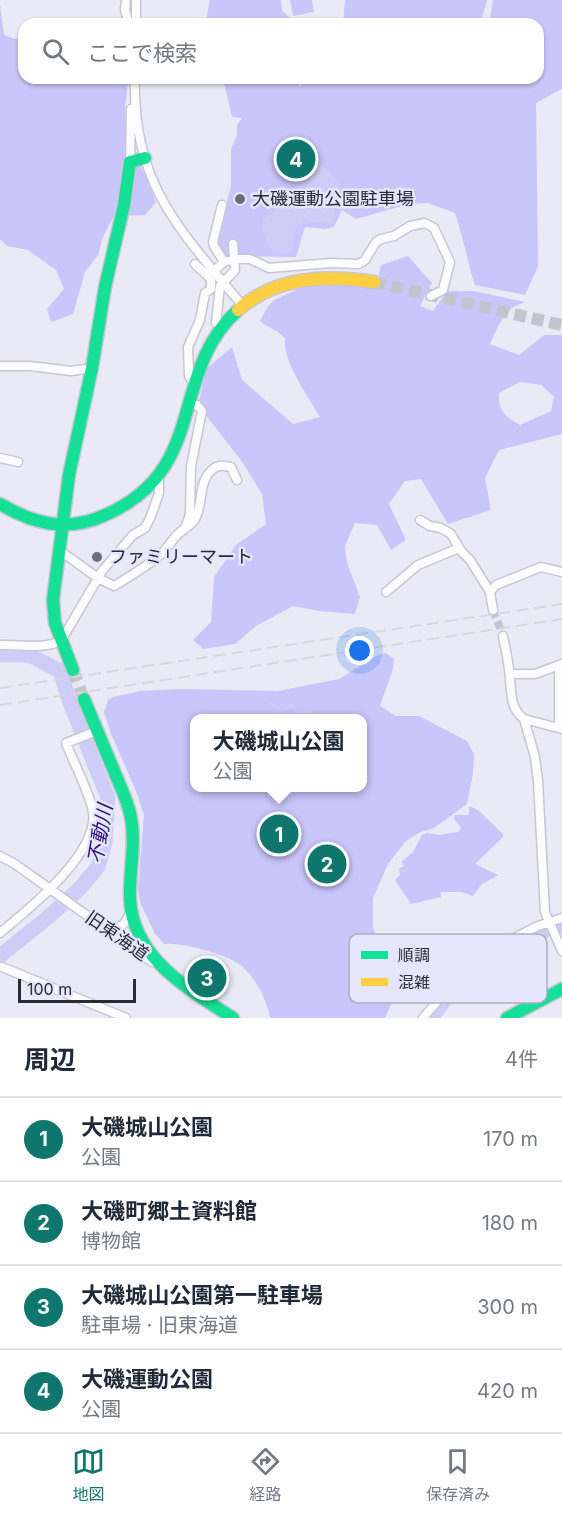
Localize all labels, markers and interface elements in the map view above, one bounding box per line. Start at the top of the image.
search box [18,18,544,84]
icon: search [39,35,72,68]
text: ここで検索 [87,40,197,66]
pin: 4 [276,136,316,182]
place label: 大磯運動公園駐車場 [252,188,414,209]
marker: 大磯運動公園駐車場 [233,192,247,206]
place label: ファミリーマート [109,546,253,567]
marker: ファミリーマート [90,550,104,564]
your location [345,636,374,665]
popup [190,714,367,792]
text: 大磯城山公園 [212,728,345,754]
text: 公園 [212,759,252,783]
water label: 不動川 [83,800,117,866]
pin: 1 [260,812,298,856]
pin: 2 [308,842,346,886]
street label: 旧東海道 [82,906,153,965]
legend [349,934,547,1003]
text: 順調 [398,945,430,965]
pin: 3 [188,956,226,1000]
text: 混雑 [398,972,430,992]
scale bar [18,976,136,1004]
text: 100 m [27,979,72,999]
text: 周辺 [24,1044,76,1075]
text: 4件 [505,1047,538,1071]
text: 大磯城山公園 [81,1114,213,1140]
text: 1 [39,1127,48,1151]
text: 170 m [483,1127,538,1151]
text: 公園 [81,1145,121,1169]
text: 大磯町郷土資料館 [81,1198,257,1224]
text: 2 [37,1211,50,1235]
text: 180 m [482,1211,538,1235]
text: 博物館 [81,1229,141,1253]
text: 大磯城山公園第一駐車場 [81,1282,323,1308]
text: 3 [37,1295,50,1319]
text: 300 m [477,1295,538,1319]
text: 駐車場 · 旧東海道 [81,1313,238,1337]
text: 大磯運動公園 [81,1366,213,1392]
text: 4 [37,1379,50,1403]
text: 420 m [477,1379,538,1403]
text: 公園 [81,1397,121,1421]
tab: 地図 [72,1445,105,1505]
tab: 経路 [249,1445,282,1505]
tab: 保存済み [426,1445,490,1505]

